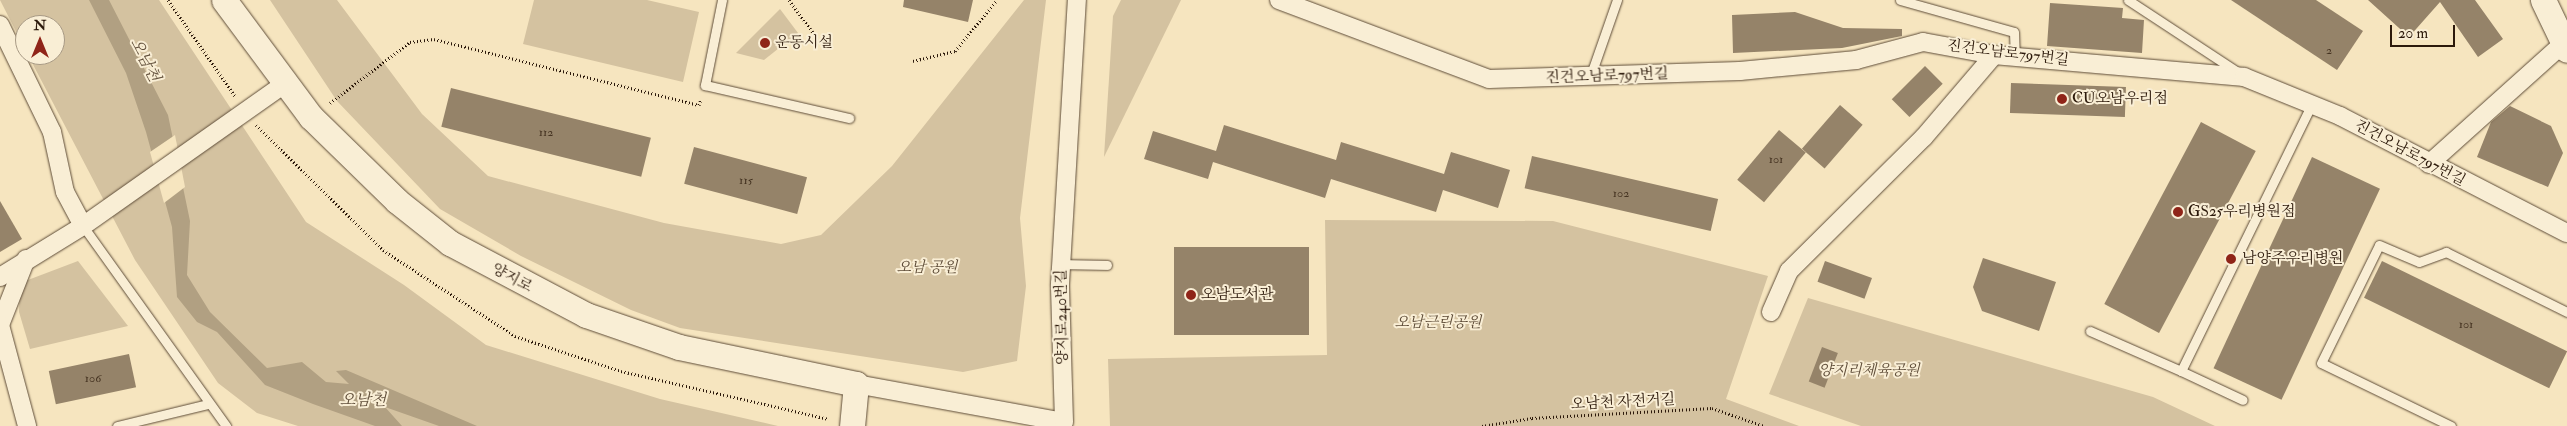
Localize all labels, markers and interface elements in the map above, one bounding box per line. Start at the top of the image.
north arrow [15,15,65,65]
scale bar [2392,15,2457,47]
text: N [34,17,46,34]
text: 20 m [2398,24,2428,43]
place label: 운동시설 [775,34,833,52]
water label: 오남천 [126,35,164,85]
marker: 운동시설 [759,37,771,49]
street label: 진건오남로797번길 [1946,37,2070,69]
house number: 2 [2326,44,2332,58]
street label: 진건오남로797번길 [1545,65,1669,87]
place label: CU오남우리점 [2072,90,2168,108]
marker: CU오남우리점 [2056,93,2068,105]
street label: 진건오남로797번길 [2352,116,2468,190]
house number: 112 [539,126,553,140]
house number: 101 [1769,153,1783,167]
house number: 115 [739,174,753,188]
house number: 102 [1613,187,1629,201]
place label: GS25우리병원점 [2188,203,2296,221]
marker: GS25우리병원점 [2172,206,2184,218]
place label: 남양주우리병원 [2242,250,2343,268]
marker: 남양주우리병원 [2224,252,2238,266]
park label: 오남 공원 [896,259,958,277]
street label: 양지로 [489,260,535,296]
street label: 양지로240번길 [1052,269,1072,365]
place label: 오남도서관 [1201,286,1273,304]
marker: 오남도서관 [1185,289,1197,301]
park label: 오남근린공원 [1395,314,1481,332]
house number: 101 [2459,318,2473,332]
park label: 양지리체육공원 [1818,362,1920,380]
house number: 106 [85,372,101,386]
water label: 오남천 [340,390,386,410]
street label: 오남천 자전거길 [1570,390,1676,414]

